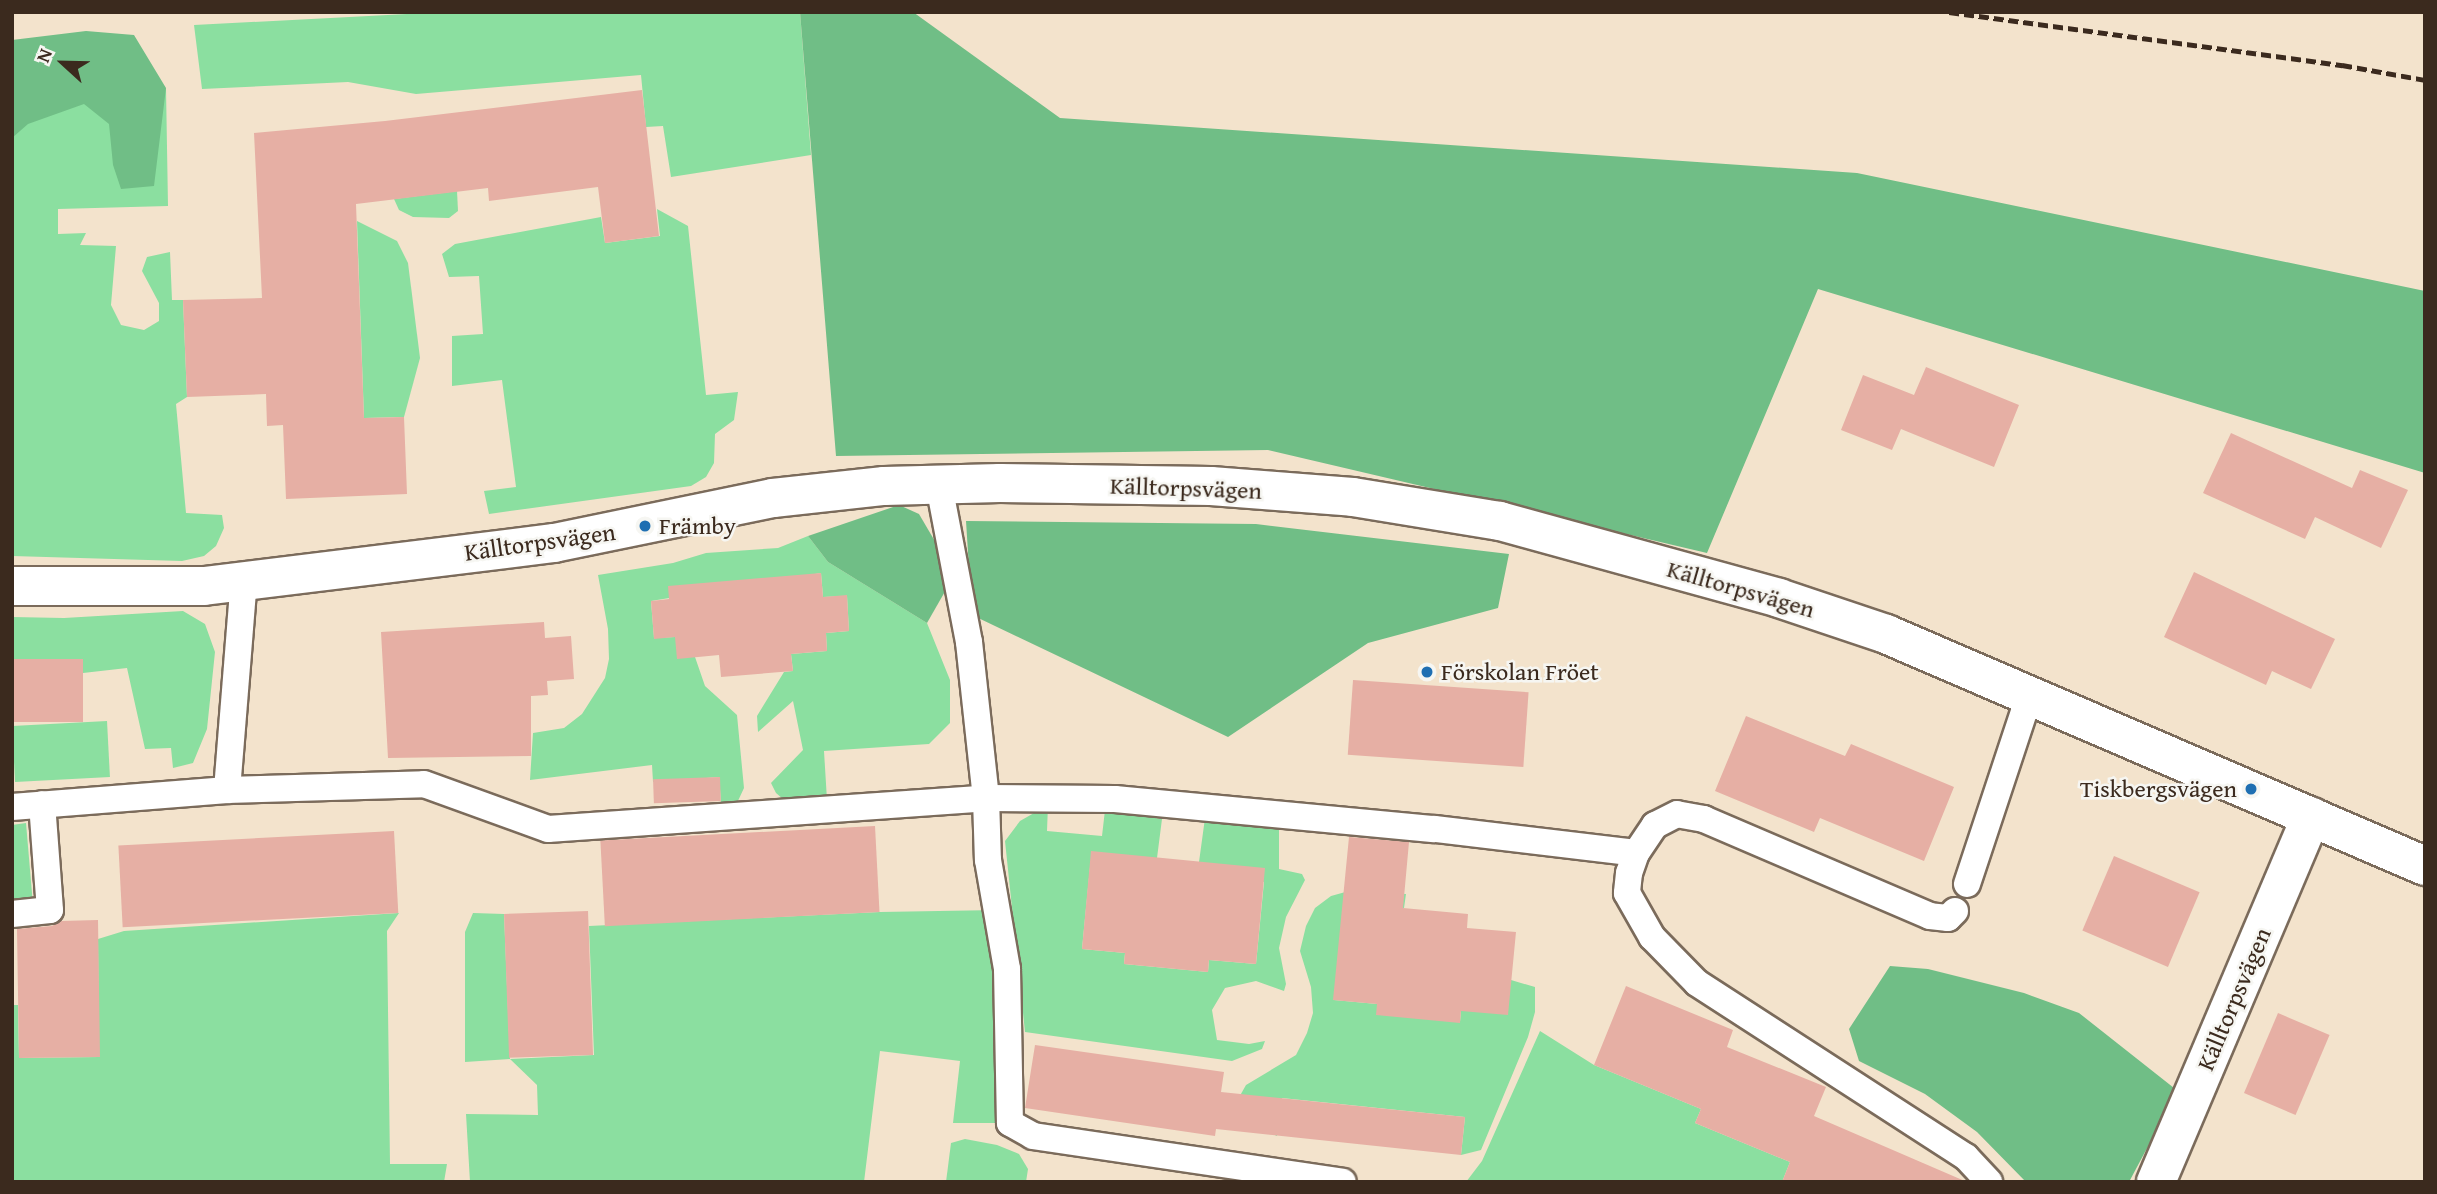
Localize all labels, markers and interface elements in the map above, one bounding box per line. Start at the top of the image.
north arrow [28,28,98,98]
text: N [28,44,59,66]
street label: Källtorpsvägen [1110,471,1262,505]
place label: Främby [659,512,736,540]
street label: Källtorpsvägen [463,517,617,567]
marker: Främby [637,518,653,534]
street label: Källtorpsvägen [1664,554,1818,624]
place label: Förskolan Fröet [1441,658,1599,686]
marker: Förskolan Fröet [1419,664,1435,680]
place label: Tiskbergsvägen [2080,775,2237,803]
marker: Tiskbergsvägen [2243,781,2259,797]
street label: Källtorpsvägen [2191,923,2277,1075]

